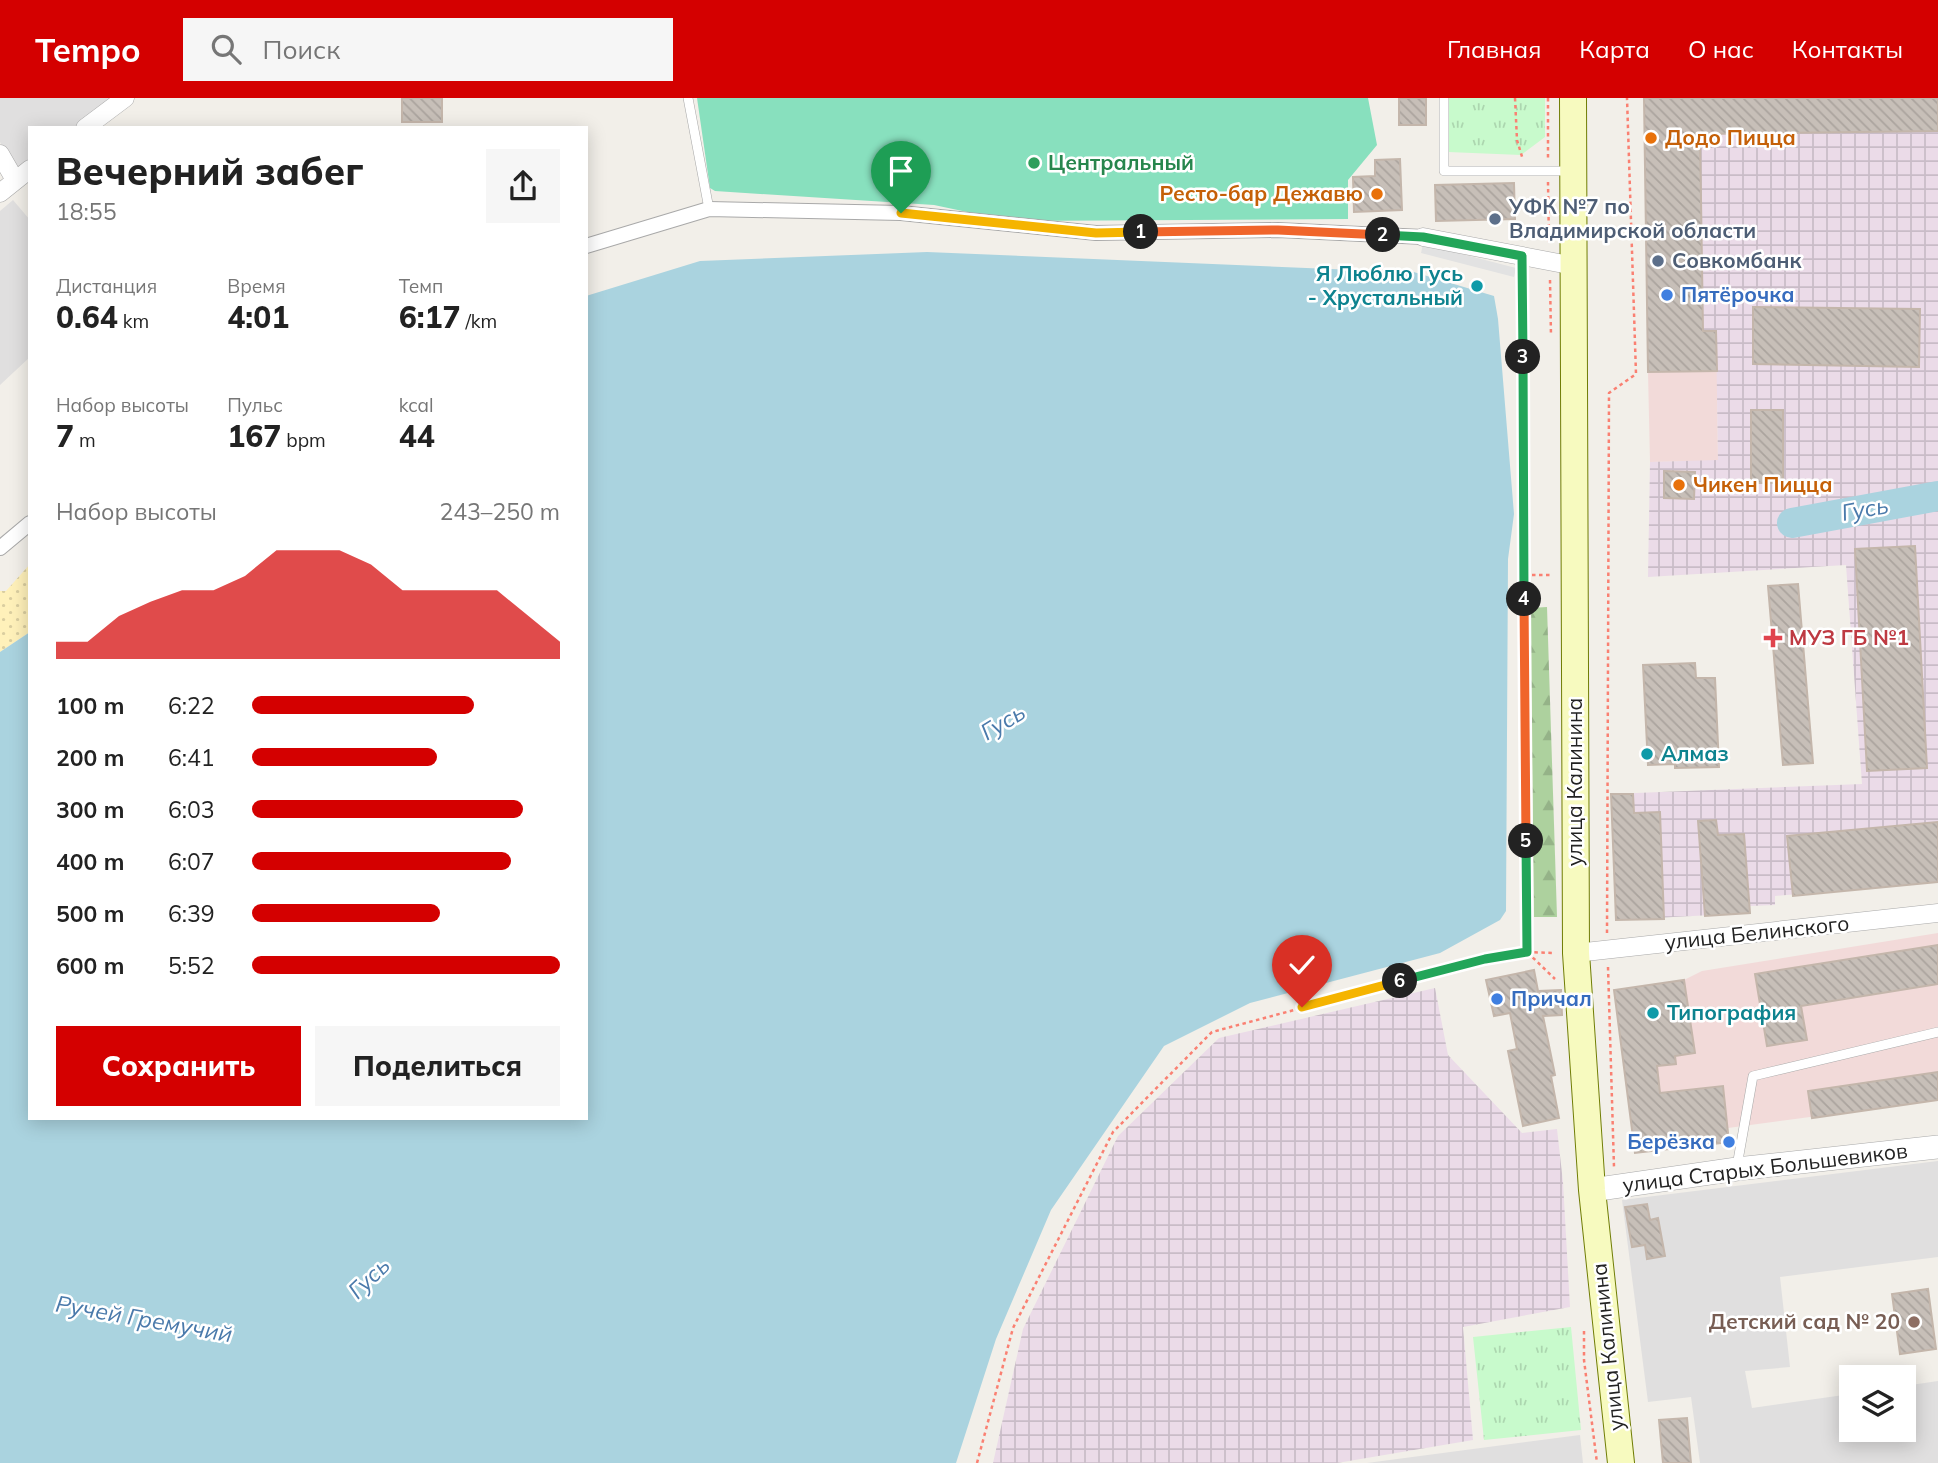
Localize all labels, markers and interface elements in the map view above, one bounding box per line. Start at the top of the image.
search box [183,18,673,81]
text: Tempo [35,29,141,70]
icon: search [207,30,245,68]
text: Поиск [263,33,340,66]
text: Главная [1447,34,1541,64]
text: Карта [1579,34,1650,64]
text: О нас [1688,34,1754,64]
text: Контакты [1792,34,1903,64]
place label: Додо Пицца [1665,124,1796,150]
marker: Додо Пицца [1643,130,1659,146]
pin [871,141,931,213]
text: Вечерний забег [56,147,364,195]
button: share [486,149,560,223]
place label: Центральный [1048,149,1194,175]
icon: arrive [882,152,920,190]
marker: Центральный [1026,155,1042,171]
place label: Ресто-бар Дежавю [1159,180,1363,206]
marker: Ресто-бар Дежавю [1369,186,1385,202]
place label: УФК №7 по Владимирской области [1508,193,1756,243]
text: 18:55 [56,197,116,226]
marker: УФК №7 по Владимирской области [1487,211,1503,227]
pin: 1 [1124,214,1158,250]
pin: 2 [1366,218,1400,252]
text: 1 [1135,219,1146,243]
text: 2 [1377,222,1388,246]
place label: Совкомбанк [1672,247,1802,273]
marker: Совкомбанк [1650,253,1666,269]
place label: Я Люблю Гусь - Хрустальный [1308,260,1463,310]
text: Дистанция [56,274,157,298]
text: Время [227,274,286,298]
text: Темп [399,274,443,298]
marker: Я Люблю Гусь - Хрустальный [1469,278,1485,294]
place label: Пятёрочка [1681,281,1795,307]
marker: Пятёрочка [1659,287,1675,303]
text: 0.64 [56,298,118,336]
text: 4:01 [227,298,289,336]
text: 6:17 [399,298,460,336]
text: km [118,309,149,333]
text: /km [460,309,497,333]
pin: 3 [1506,340,1540,374]
text: 3 [1517,344,1528,368]
text: Набор высоты [56,393,189,417]
text: Пульс [227,393,283,417]
text: kcal [399,393,433,417]
text: 7 [56,417,74,455]
text: 167 [227,417,281,455]
text: 44 [399,417,435,455]
text: m [74,428,96,452]
text: bpm [281,428,326,452]
place label: Чикен Пицца [1693,471,1832,497]
marker: Чикен Пицца [1671,477,1687,493]
water label: Гусь [1839,490,1891,527]
text: Набор высоты [56,497,217,526]
text: 243–250 m [439,497,560,526]
pin: 4 [1506,582,1542,616]
text: 4 [1518,586,1529,610]
place label: МУЗ ГБ №1 [1789,624,1909,650]
marker: МУЗ ГБ №1 [1763,628,1783,648]
text: 100 m [56,691,124,720]
text: 6:22 [168,691,215,720]
water label: Гусь [975,697,1030,746]
street label: улица Калинина [1561,698,1587,866]
place label: Алмаз [1661,740,1729,766]
text: 200 m [56,743,124,772]
text: 6:41 [168,743,215,772]
marker: Алмаз [1639,746,1655,762]
text: 300 m [56,795,124,824]
text: 6:03 [168,795,215,824]
pin: 5 [1508,824,1544,858]
text: 5 [1520,828,1531,852]
text: 400 m [56,847,124,876]
text: 6:07 [168,847,215,876]
text: 500 m [56,899,124,928]
text: 6:39 [168,899,215,928]
street label: улица Белинского [1663,909,1851,955]
pin [1272,935,1332,1007]
icon: check [1283,946,1321,984]
text: 600 m [56,951,124,980]
text: 5:52 [168,951,215,980]
pin: 6 [1382,964,1418,998]
text: 6 [1394,968,1405,992]
place label: Причал [1511,985,1592,1011]
marker: Причал [1489,991,1505,1007]
place label: Типография [1667,999,1796,1025]
marker: Типография [1645,1005,1661,1021]
button: Сохранить [56,1026,301,1106]
button: Поделиться [315,1026,560,1106]
place label: Берёзка [1627,1128,1715,1154]
marker: Берёзка [1721,1134,1737,1150]
street label: улица Старых Большевиков [1621,1137,1909,1197]
water label: Гусь [342,1251,396,1304]
street label: улица Калинина [1585,1262,1629,1432]
water label: Ручей Гремучий [54,1289,235,1348]
place label: Детский сад № 20 [1709,1308,1900,1334]
marker: Детский сад № 20 [1906,1314,1922,1330]
map controls [1839,1365,1916,1442]
button: layers [1839,1365,1916,1442]

